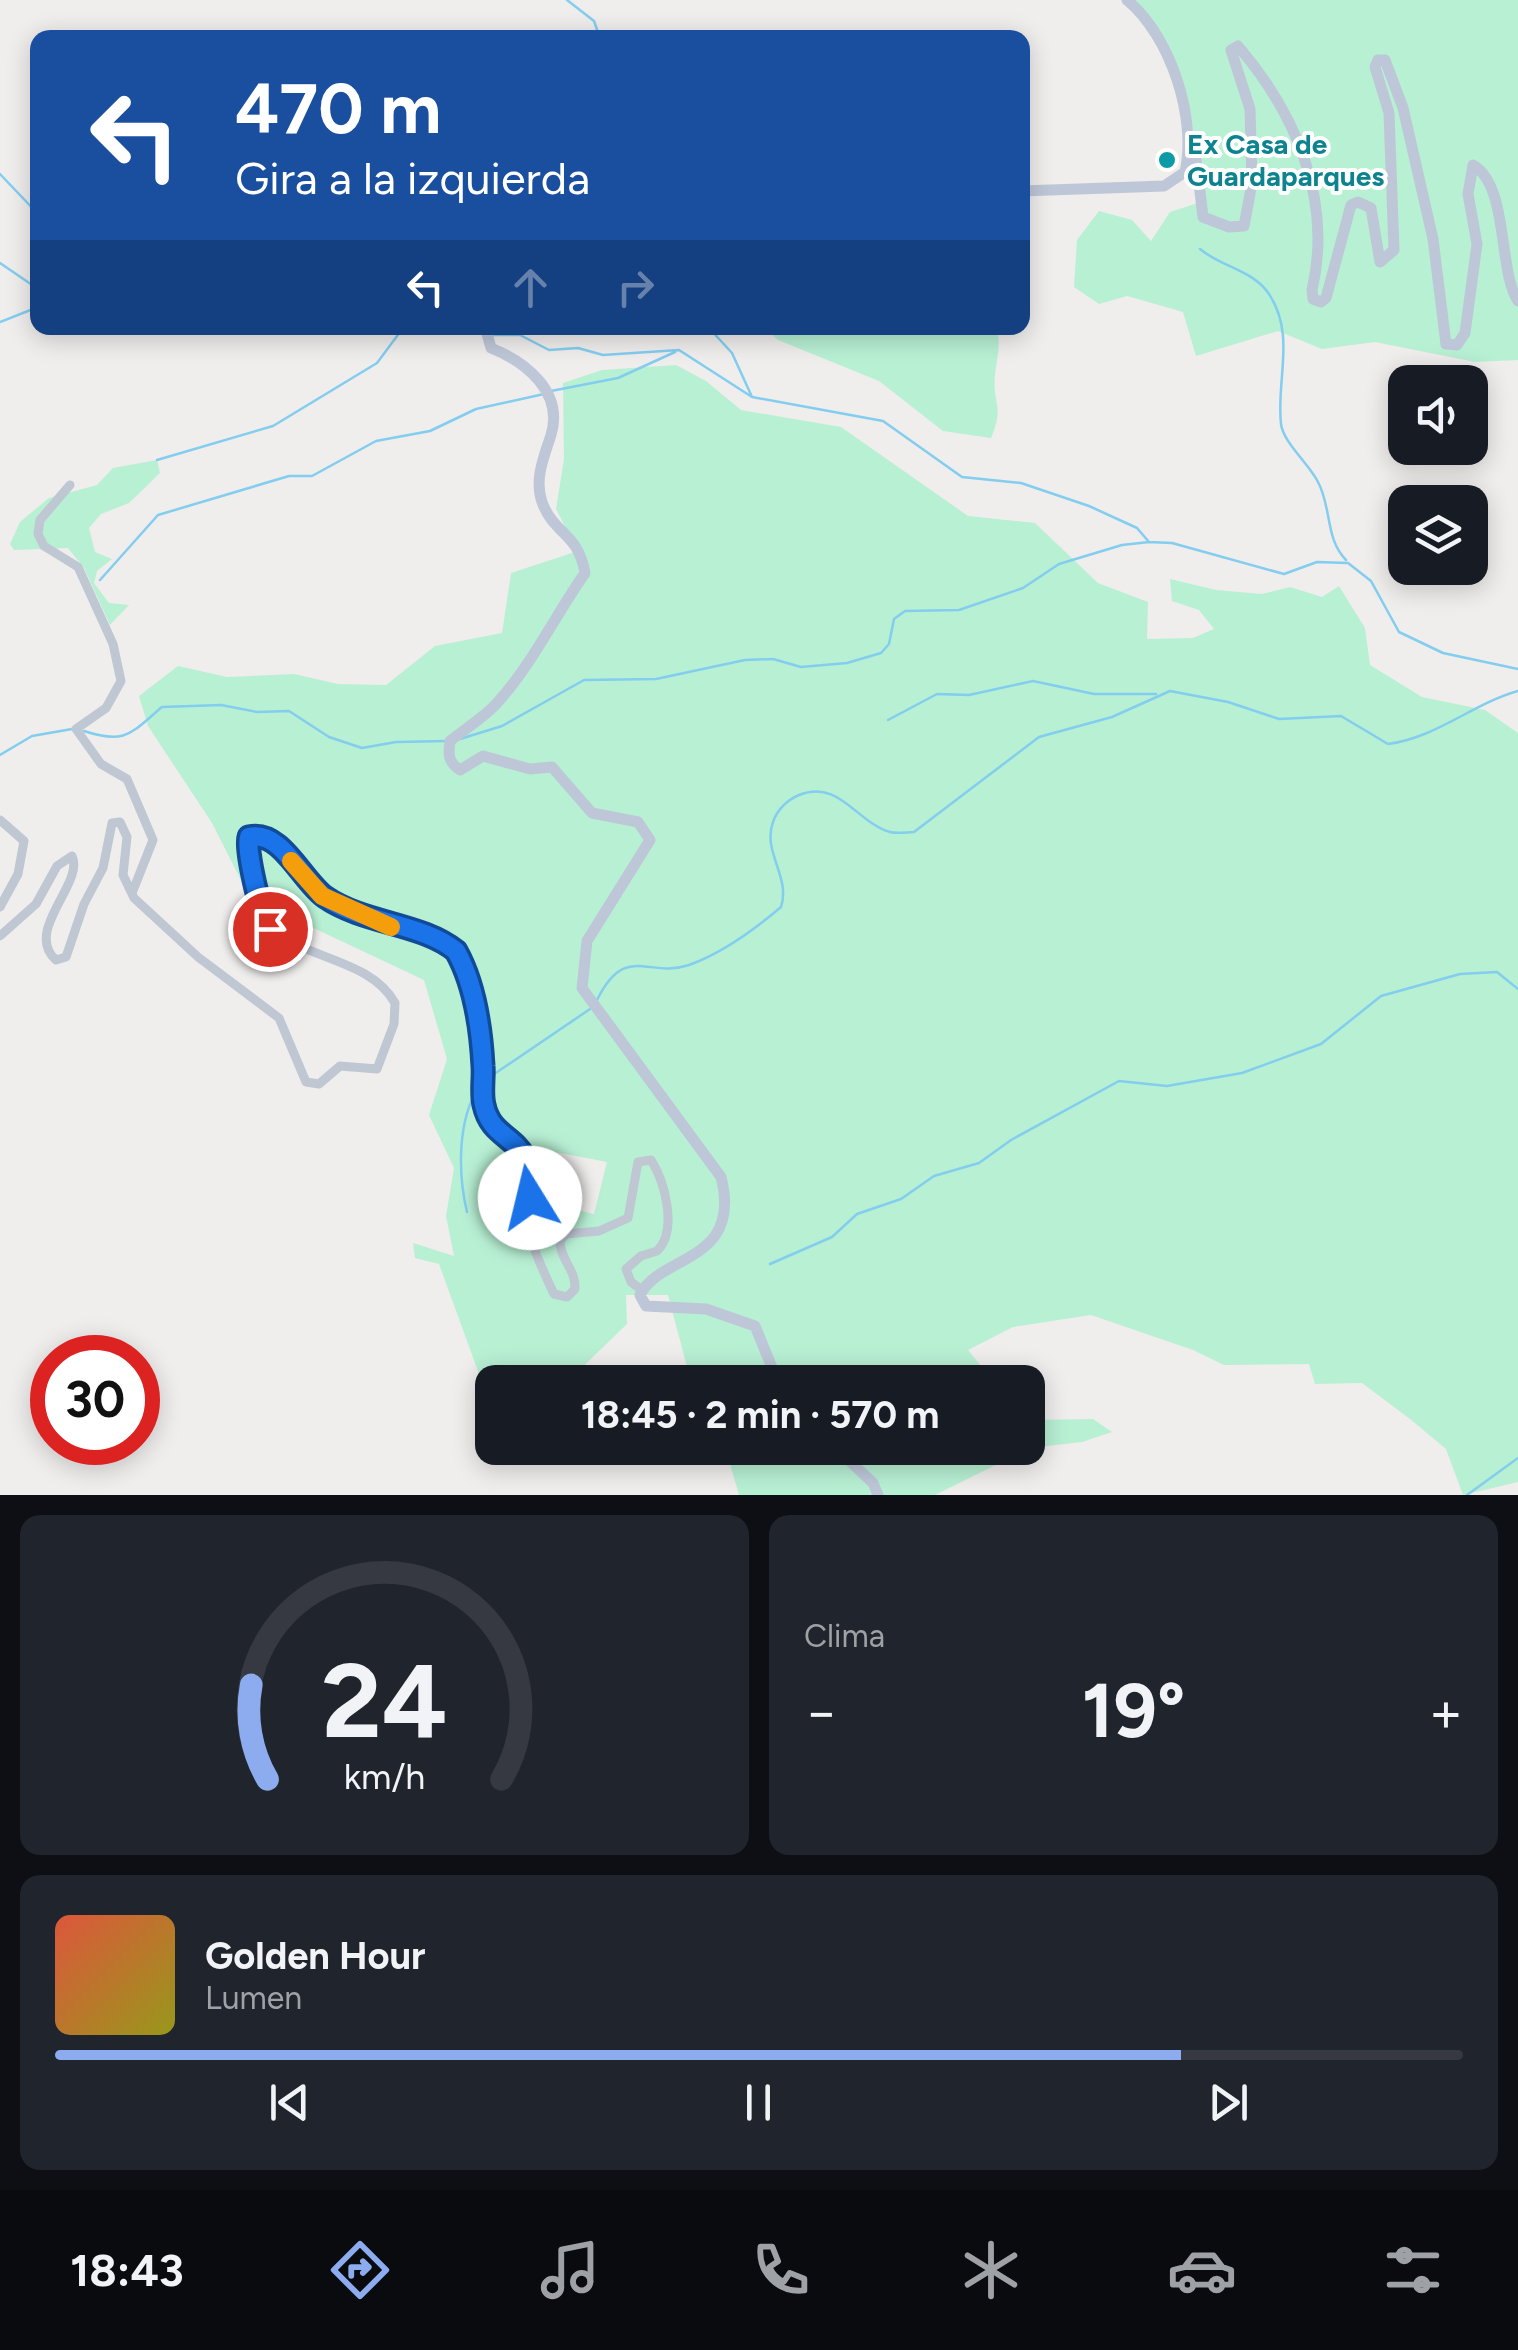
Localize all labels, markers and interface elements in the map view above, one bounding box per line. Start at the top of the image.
text: 470 m [235,66,441,151]
icon: left [70,70,200,200]
place label: Ex Casa de Guardaparques [1187,127,1384,193]
marker: Ex Casa de Guardaparques [1156,149,1178,171]
text: Gira a la izquierda [235,151,590,205]
icon: left [398,260,453,315]
icon: ahead [503,260,558,315]
icon: right [608,260,663,315]
map controls [1388,365,1488,585]
button: sound [1388,365,1488,465]
button: layers [1388,485,1488,585]
pin [228,887,313,972]
icon: arrive [243,902,298,957]
position arrow [478,1146,582,1250]
speed limit sign: 30 [30,1335,160,1465]
text: 18:45 · 2 min · 570 m [581,1392,939,1438]
text: Clima [804,1617,885,1655]
text: 24 [321,1638,448,1763]
text: 19° [1082,1666,1185,1756]
text: − [804,1679,838,1745]
text: + [1429,1679,1463,1745]
text: km/h [344,1755,425,1798]
text: Golden Hour [205,1933,426,1979]
text: Lumen [205,1979,302,2017]
icon: previous [262,2075,317,2130]
icon: pause [731,2075,786,2130]
icon: next [1201,2075,1256,2130]
icon: directions [325,2235,395,2305]
icon: music [535,2235,605,2305]
icon: phone [746,2235,816,2305]
icon: climate [956,2235,1026,2305]
icon: car [1167,2235,1237,2305]
icon: filters [1378,2235,1448,2305]
text: 18:43 [70,2243,184,2297]

